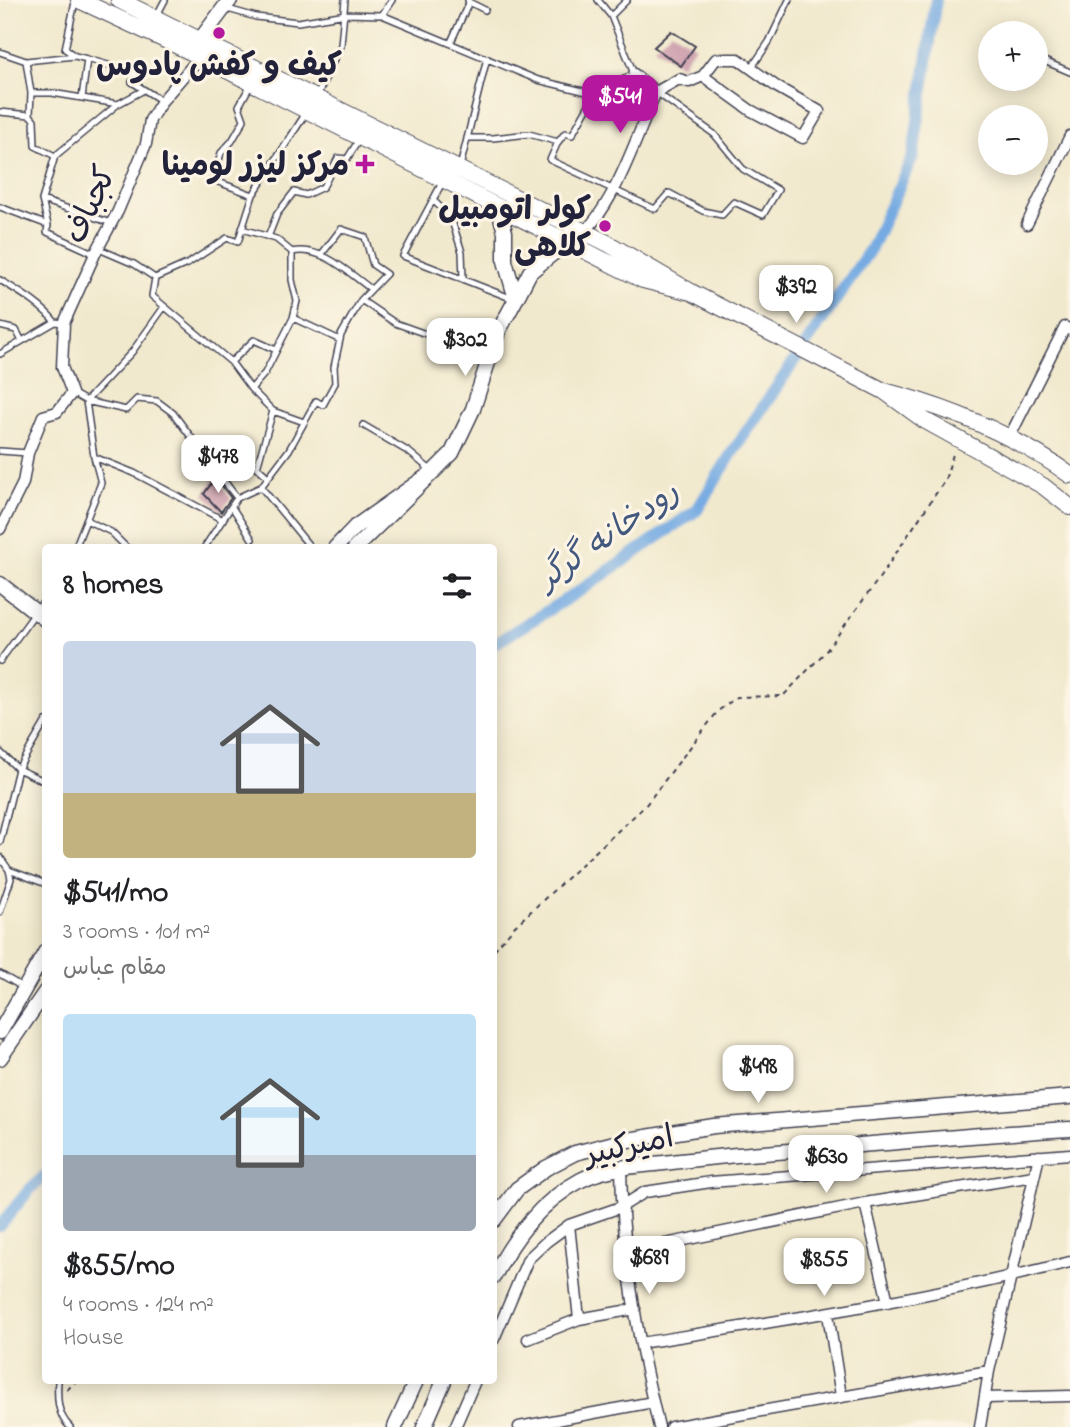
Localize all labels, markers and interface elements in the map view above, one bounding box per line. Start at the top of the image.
map controls [978,21,1048,175]
button: + [978,21,1048,91]
marker: کیف و کفش پادوس [211,25,227,41]
place label: کیف و کفش پادوس [96,44,342,91]
pin: $541 [579,76,661,135]
text: $541 [598,81,642,114]
button: − [978,105,1048,175]
place label: مرکز لیزر لومینا [162,144,349,191]
marker: مرکز لیزر لومینا [355,154,375,174]
street label: کجباف [54,159,131,252]
place label: کولر اتومبیل کلاهی [438,188,591,272]
marker: کولر اتومبیل کلاهی [597,218,613,234]
pin: $392 [755,266,837,325]
text: $392 [775,271,817,304]
pin: $302 [424,318,506,378]
text: $302 [443,324,487,357]
pin: $478 [177,435,259,495]
text: $478 [197,441,239,474]
water label: رودخانه گرگر [525,470,690,605]
text: 8 homes [63,564,164,608]
icon: filters [438,567,476,605]
icon: home [207,686,333,812]
text: $541/mo [63,872,168,916]
text: 3 rooms · 101 m² [63,916,210,949]
text: مقام عباس [63,952,167,985]
pin: $498 [717,1046,799,1105]
text: $498 [739,1051,777,1084]
icon: home [207,1060,333,1186]
street label: امیرکبیر [578,1115,679,1180]
pin: $630 [785,1136,867,1195]
text: $630 [804,1141,848,1174]
pin: $689 [608,1236,690,1296]
pin: $855 [783,1238,865,1298]
text: $689 [629,1242,669,1275]
text: $855 [800,1244,848,1277]
text: $855/mo [63,1245,175,1289]
text: 4 rooms · 124 m² [63,1289,214,1322]
text: House [63,1322,123,1355]

